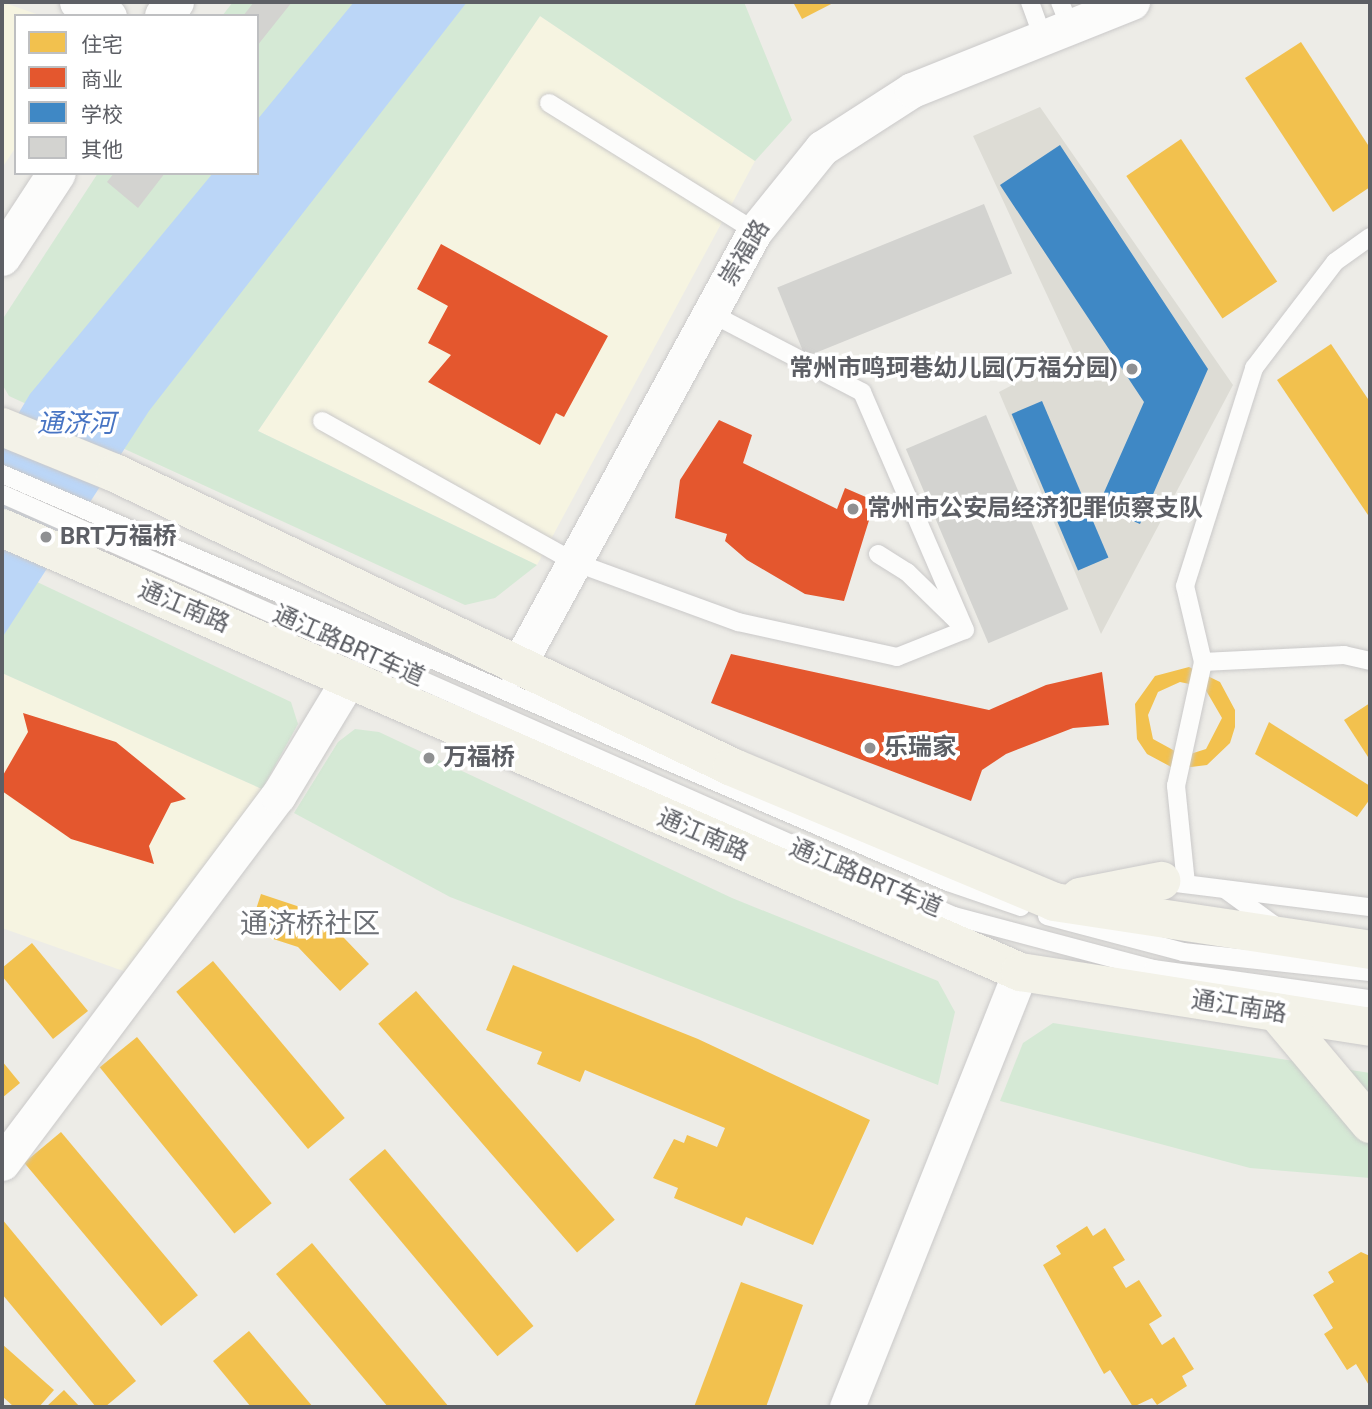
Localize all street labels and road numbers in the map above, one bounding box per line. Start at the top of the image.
street label: 崇福路 [714,215,776,291]
street label: 通江南路 [134,575,234,639]
street label: 通江路BRT车道 [269,600,429,692]
street label: 通江南路 [653,803,753,867]
street label: 通江路BRT车道 [785,833,947,923]
street label: 通江南路 [1189,985,1289,1029]

